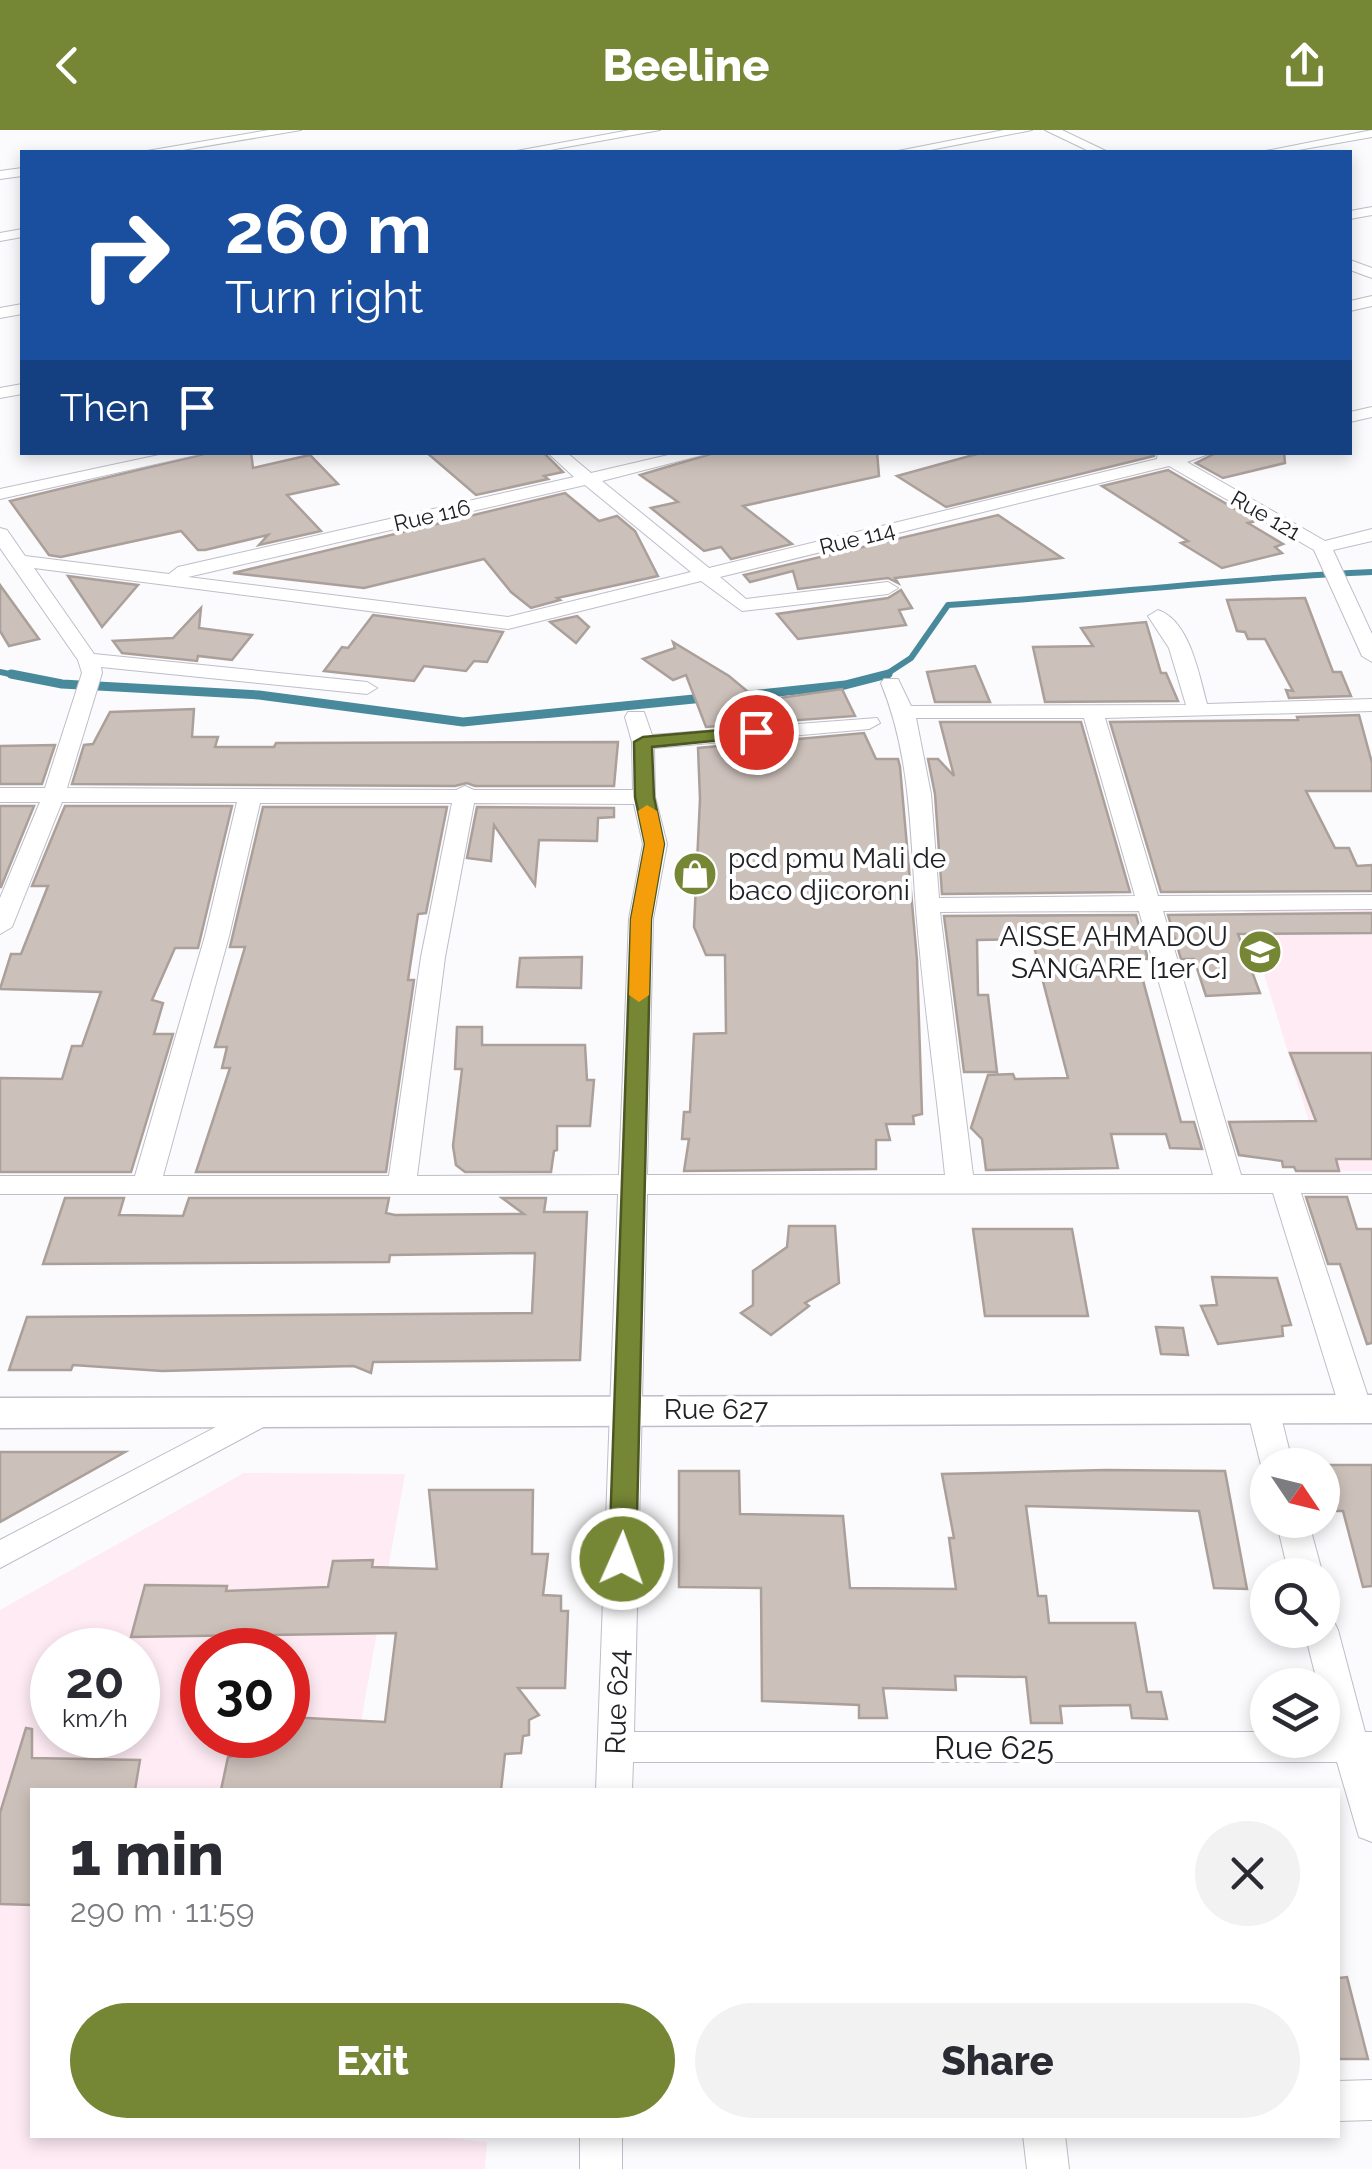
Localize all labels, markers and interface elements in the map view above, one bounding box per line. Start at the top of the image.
icon: back [40,38,95,93]
icon: share [1277,38,1332,93]
text: Beeline [602,39,770,92]
text: 260 m [225,187,432,269]
icon: right [60,190,190,320]
text: Turn right [225,271,423,324]
icon: arrive [170,380,225,435]
text: Then [60,385,150,430]
street label: Rue 121 [1227,485,1305,545]
street label: Rue 116 [391,494,473,536]
street label: Rue 114 [817,516,897,560]
pin [714,690,799,775]
icon: arrive [729,705,784,760]
place label: pcd pmu Mali de baco djicoroni [728,842,946,907]
shop icon: pcd pmu Mali de baco djicoroni [672,851,718,897]
place label: AISSE AHMADOU SANGARE [1er C] [1000,920,1228,985]
school or university icon: AISSE AHMADOU SANGARE [1er C] [1237,929,1283,975]
street label: Rue 627 [664,1393,768,1426]
north arrow [1250,1448,1340,1538]
map controls [1250,1448,1340,1758]
position arrow [570,1507,674,1611]
button: search [1250,1558,1340,1648]
speed limit sign: 30 [180,1628,310,1758]
street label: Rue 624 [599,1649,635,1755]
text: 20 [66,1651,124,1710]
button: layers [1250,1668,1340,1758]
text: km/h [62,1703,128,1733]
street label: Rue 625 [934,1729,1054,1766]
text: 1 min [70,1819,224,1889]
button: close [1195,1821,1300,1926]
text: 290 m · 11:59 [70,1892,255,1929]
button: Exit [70,2003,675,2118]
button: Share [695,2003,1300,2118]

